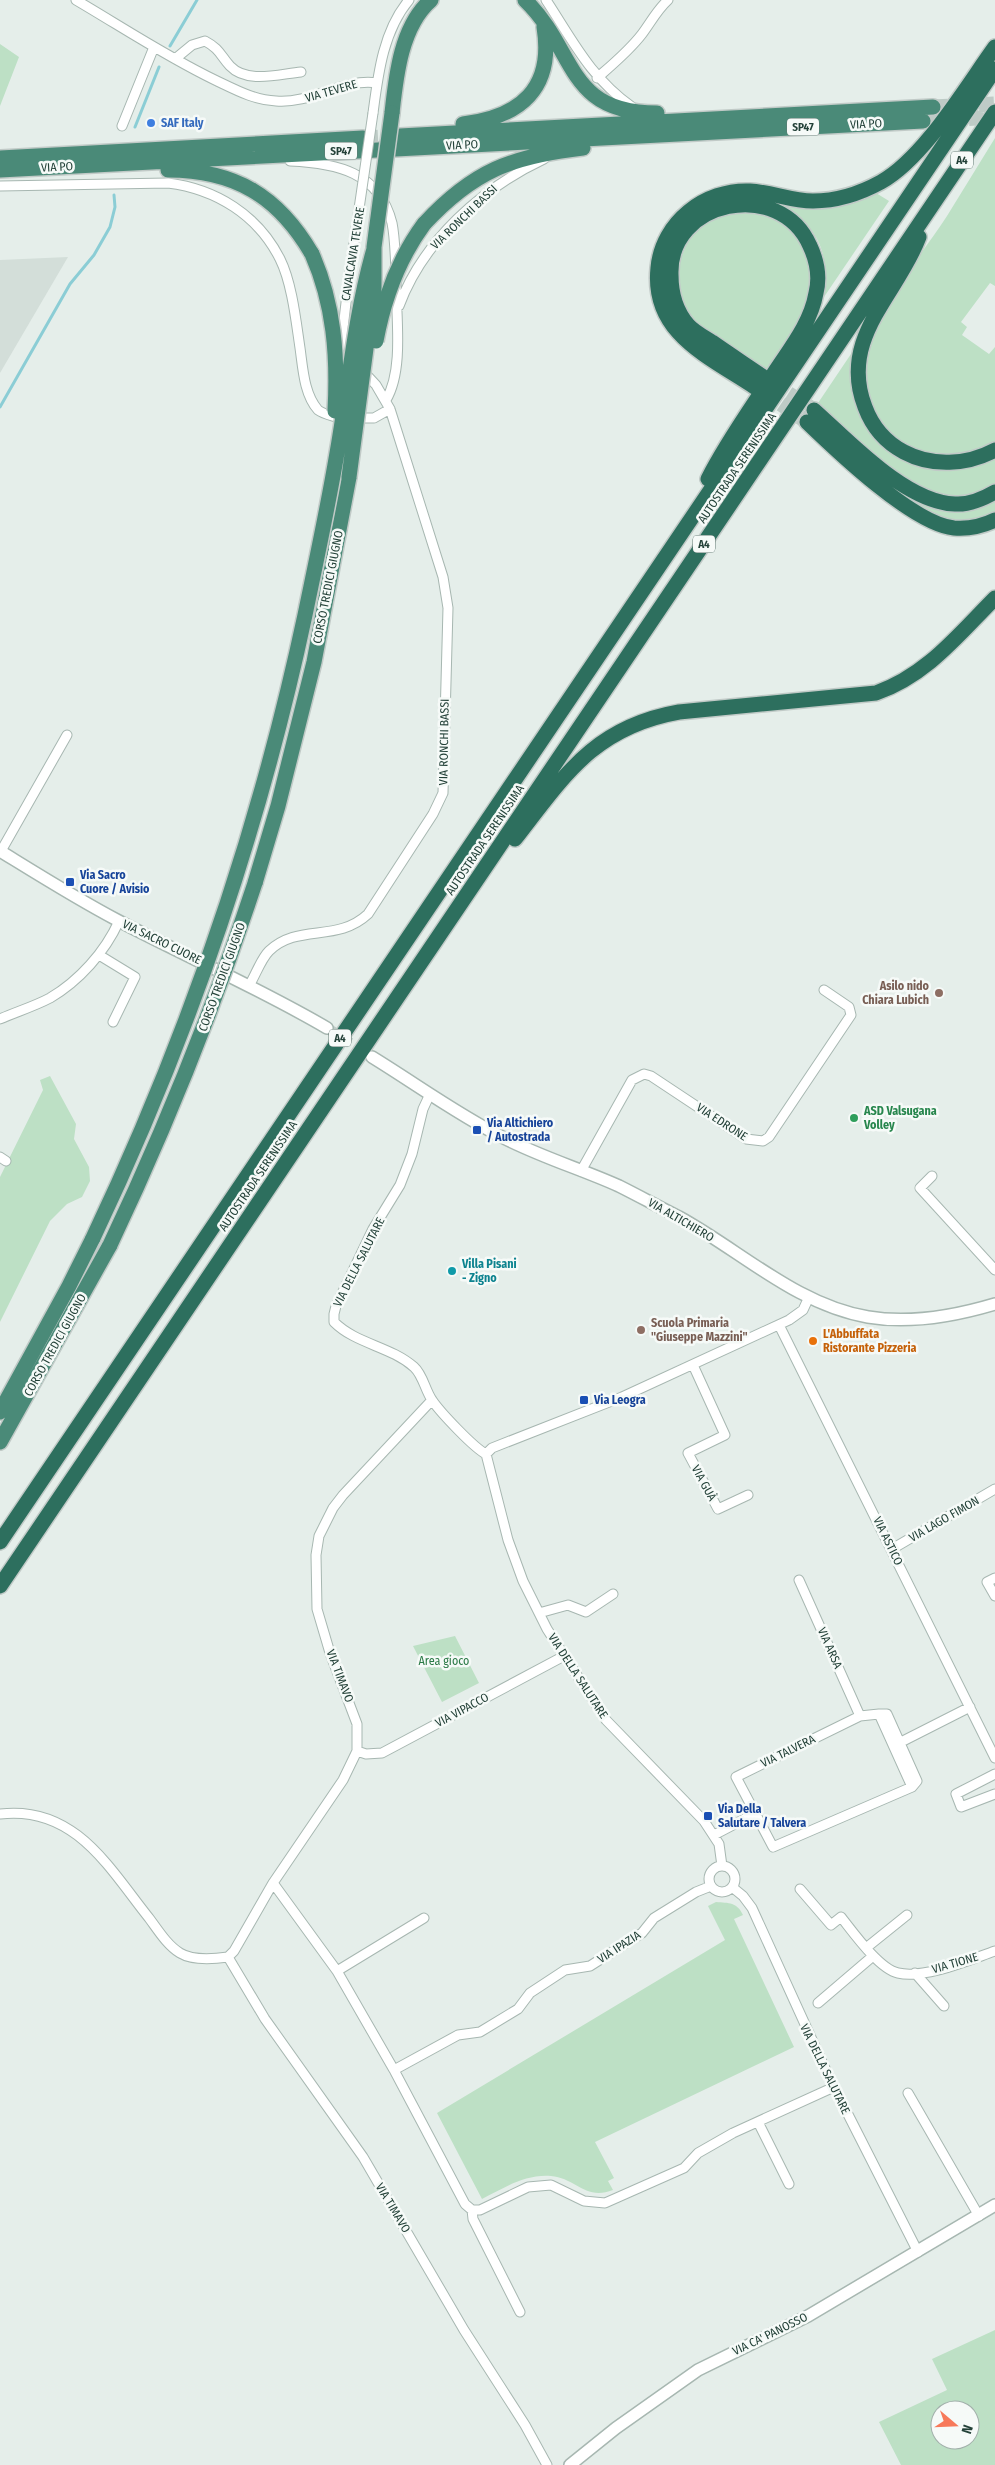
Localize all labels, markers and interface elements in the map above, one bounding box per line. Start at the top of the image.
street label: VIA TEVERE [303,77,359,105]
place label: SAF Italy [161,116,204,130]
street label: VIA PO [850,116,882,132]
marker: SAF Italy [145,117,157,129]
road number: SP47 [787,118,819,136]
street label: VIA PO [446,137,478,153]
road number: SP47 [325,142,357,160]
road number: A4 [951,152,973,168]
street label: VIA PO [41,159,73,175]
street label: VIA RONCHI BASSI [428,182,500,252]
street label: CAVALCAVIA TEVERE [339,206,367,302]
street label: AUTOSTRADA SERENISSIMA [695,410,780,526]
street label: CORSO TREDICI GIUGNO [310,529,346,645]
road number: A4 [693,536,715,552]
street label: VIA RONCHI BASSI [436,699,452,785]
street label: AUTOSTRADA SERENISSIMA [443,782,528,898]
place label: Via Sacro Cuore / Avisio [79,868,150,896]
marker: Via Sacro Cuore / Avisio [64,876,76,888]
street label: VIA SACRO CUORE [120,917,204,967]
street label: CORSO TREDICI GIUGNO [196,921,248,1033]
place label: Asilo nido Chiara Lubich [862,979,930,1007]
marker: Asilo nido Chiara Lubich [933,987,945,999]
road number: A4 [329,1030,351,1046]
street label: VIA EDRONE [694,1100,750,1144]
place label: ASD Valsugana Volley [863,1104,937,1132]
marker: ASD Valsugana Volley [848,1112,860,1124]
place label: Via Altichiero / Autostrada [486,1116,554,1144]
street label: AUTOSTRADA SERENISSIMA [216,1118,301,1234]
marker: Via Altichiero / Autostrada [471,1124,483,1136]
street label: VIA ALTICHIERO [646,1195,716,1245]
street label: VIA DELLA SALUTARE [330,1215,388,1309]
place label: Villa Pisani - Zigno [461,1257,517,1285]
marker: Villa Pisani - Zigno [446,1265,458,1277]
street label: CORSO TREDICI GIUGNO [21,1291,89,1399]
place label: Scuola Primaria "Giuseppe Mazzini" [651,1316,748,1344]
marker: Scuola Primaria "Giuseppe Mazzini" [635,1324,647,1336]
place label: L'Abbuffata Ristorante Pizzeria [823,1327,917,1355]
marker: L'Abbuffata Ristorante Pizzeria [807,1335,819,1347]
place label: Via Leogra [593,1393,646,1407]
marker: Via Leogra [578,1394,590,1406]
street label: VIA GUÀ [689,1462,721,1504]
street label: VIA LAGO FIMON [906,1493,982,1545]
street label: VIA ASTICO [870,1514,906,1568]
street label: VIA ARSA [815,1625,845,1671]
street label: VIA DELLA SALUTARE [545,1631,611,1721]
street label: VIA TIMAVO [324,1648,356,1704]
park label: Area gioco [419,1654,469,1668]
street label: VIA VIPACCO [433,1690,491,1730]
street label: VIA TALVERA [759,1732,818,1770]
place label: Via Della Salutare / Talvera [717,1802,806,1830]
marker: Via Della Salutare / Talvera [702,1810,714,1822]
street label: VIA IPAZIA [595,1928,644,1966]
street label: VIA TIONE [930,1950,980,1976]
street label: VIA DELLA SALUTARE [797,2022,853,2117]
street label: VIA TIMAVO [373,2181,413,2235]
street label: VIA CA' PANOSSO [730,2310,810,2358]
north arrow [930,2400,980,2450]
text: N [957,2422,976,2436]

